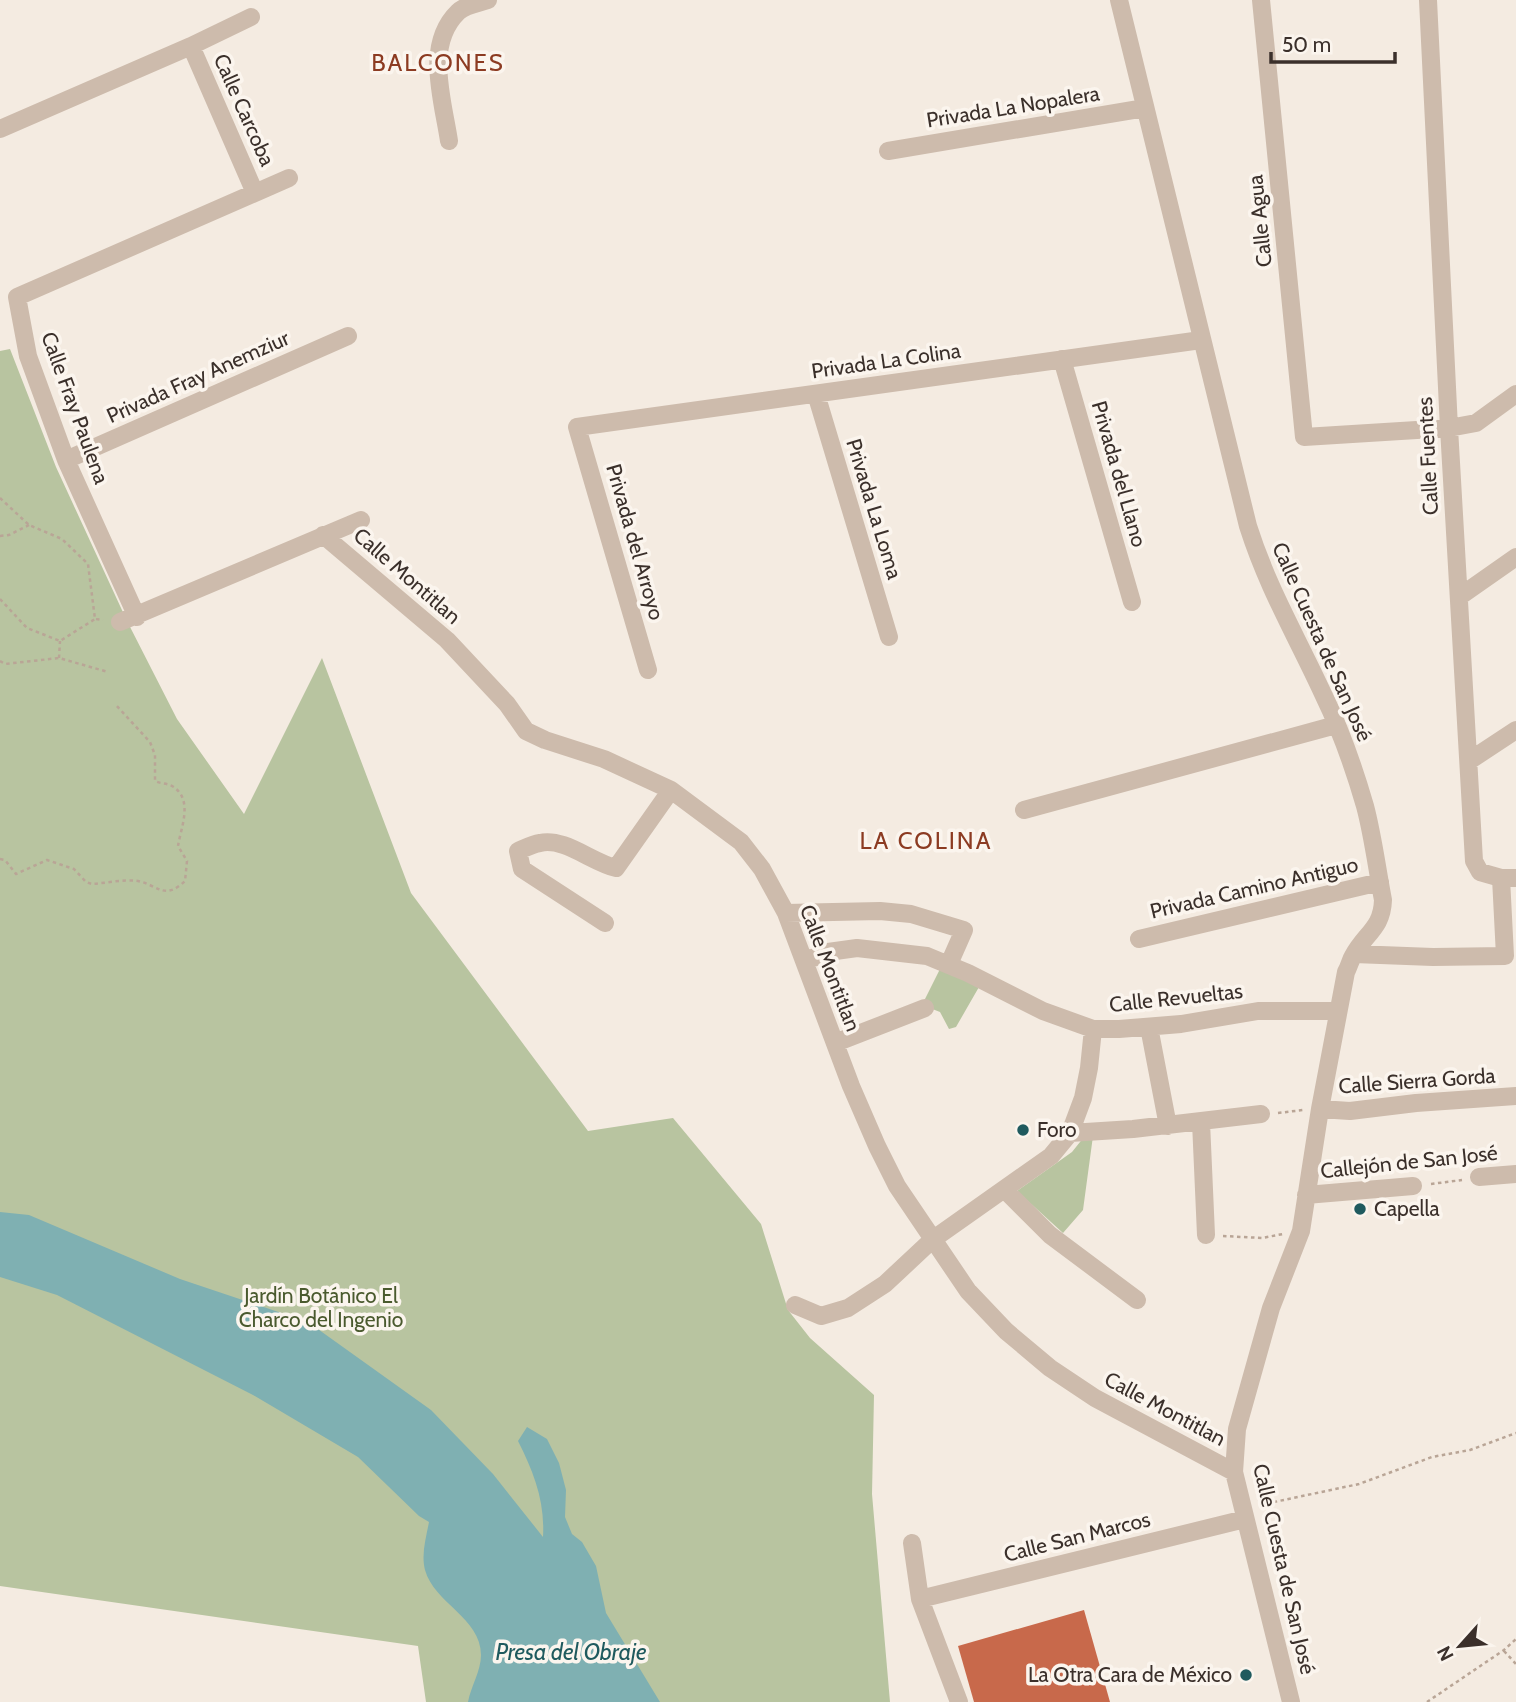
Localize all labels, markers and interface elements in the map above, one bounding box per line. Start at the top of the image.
scale bar [1271,21,1395,65]
text: 50 m [1282,32,1331,57]
district label: BALCONES [371,48,505,77]
street label: Calle Carcoba [209,50,280,170]
street label: Privada La Nopalera [925,80,1101,133]
street label: Calle Agua [1242,174,1277,268]
street label: Privada Fray Anemziur [103,325,293,428]
street label: Calle Fray Paulena [36,328,115,487]
street label: Privada La Colina [810,338,962,383]
street label: Calle Fuentes [1412,396,1443,516]
street label: Privada del Llano [1087,398,1152,550]
street label: Privada La Loma [841,436,908,582]
street label: Privada del Arroyo [601,461,670,623]
street label: Calle Montitlan [349,522,466,629]
street label: Calle Cuesta de San José [1267,538,1378,745]
district label: LA COLINA [860,826,992,855]
street label: Privada Camino Antiguo [1147,851,1360,924]
street label: Calle Montitlan [795,901,866,1035]
street label: Calle Revueltas [1108,978,1244,1017]
street label: Calle Sierra Gorda [1338,1063,1496,1098]
place label: Foro [1037,1117,1077,1142]
marker: Foro [1015,1122,1031,1138]
street label: Callejón de San José [1319,1140,1499,1184]
place label: Capella [1374,1196,1439,1221]
marker: Capella [1352,1201,1368,1217]
park label: Jardín Botánico El Charco del Ingenio [239,1283,403,1332]
street label: Calle Montitlan [1100,1366,1230,1451]
street label: Calle Cuesta de San José [1248,1461,1321,1677]
street label: Calle San Marcos [1001,1506,1153,1567]
north arrow [1425,1611,1495,1681]
water label: Presa del Obraje [495,1638,647,1666]
text: N [1432,1642,1459,1665]
place label: La Otra Cara de México [1028,1662,1232,1687]
marker: La Otra Cara de México [1238,1667,1254,1683]

